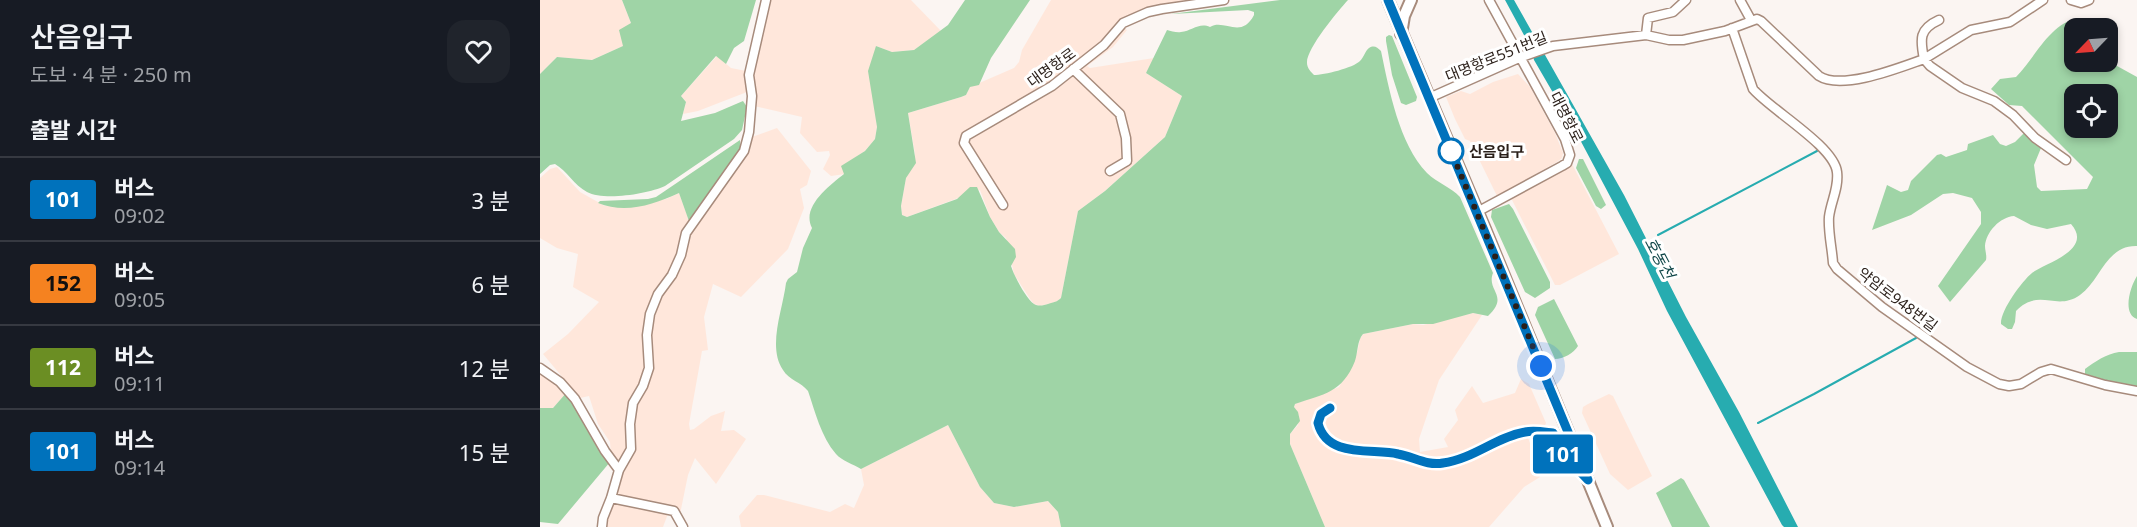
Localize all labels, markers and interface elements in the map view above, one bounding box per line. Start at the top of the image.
text: 산음입구 [30,17,133,55]
north arrow [2064,18,2118,72]
map controls [2064,18,2118,138]
button: heart [447,20,510,83]
street label: 대명항로551번길 [1442,26,1550,86]
street label: 대명항로 [1023,43,1079,91]
text: 도보 · 4 분 · 250 m [30,61,192,88]
button: locate [2064,84,2118,138]
street label: 대명항로 [1546,88,1588,146]
text: 출발 시간 [30,114,117,144]
marker: 산음입구 [1438,138,1464,164]
place label: 산음입구 [1469,141,1524,161]
text: 버스 [114,172,154,202]
text: 101 [45,185,81,213]
text: 3 분 [471,185,510,215]
text: 09:02 [114,202,165,229]
water label: 호동천 [1640,233,1681,285]
text: 버스 [114,256,154,286]
street label: 약암로948번길 [1854,263,1942,335]
text: 152 [45,269,81,297]
text: 6 분 [471,269,510,299]
text: 09:05 [114,286,165,313]
text: 버스 [114,340,154,370]
your location [1526,351,1556,381]
text: 112 [45,353,81,381]
text: 12 분 [459,353,510,383]
text: 09:11 [114,370,165,397]
text: 버스 [114,424,154,454]
line badge: 101 [1528,434,1598,474]
text: 101 [45,437,81,465]
text: 15 분 [459,437,510,467]
text: 101 [1545,440,1581,468]
text: 09:14 [114,454,165,481]

